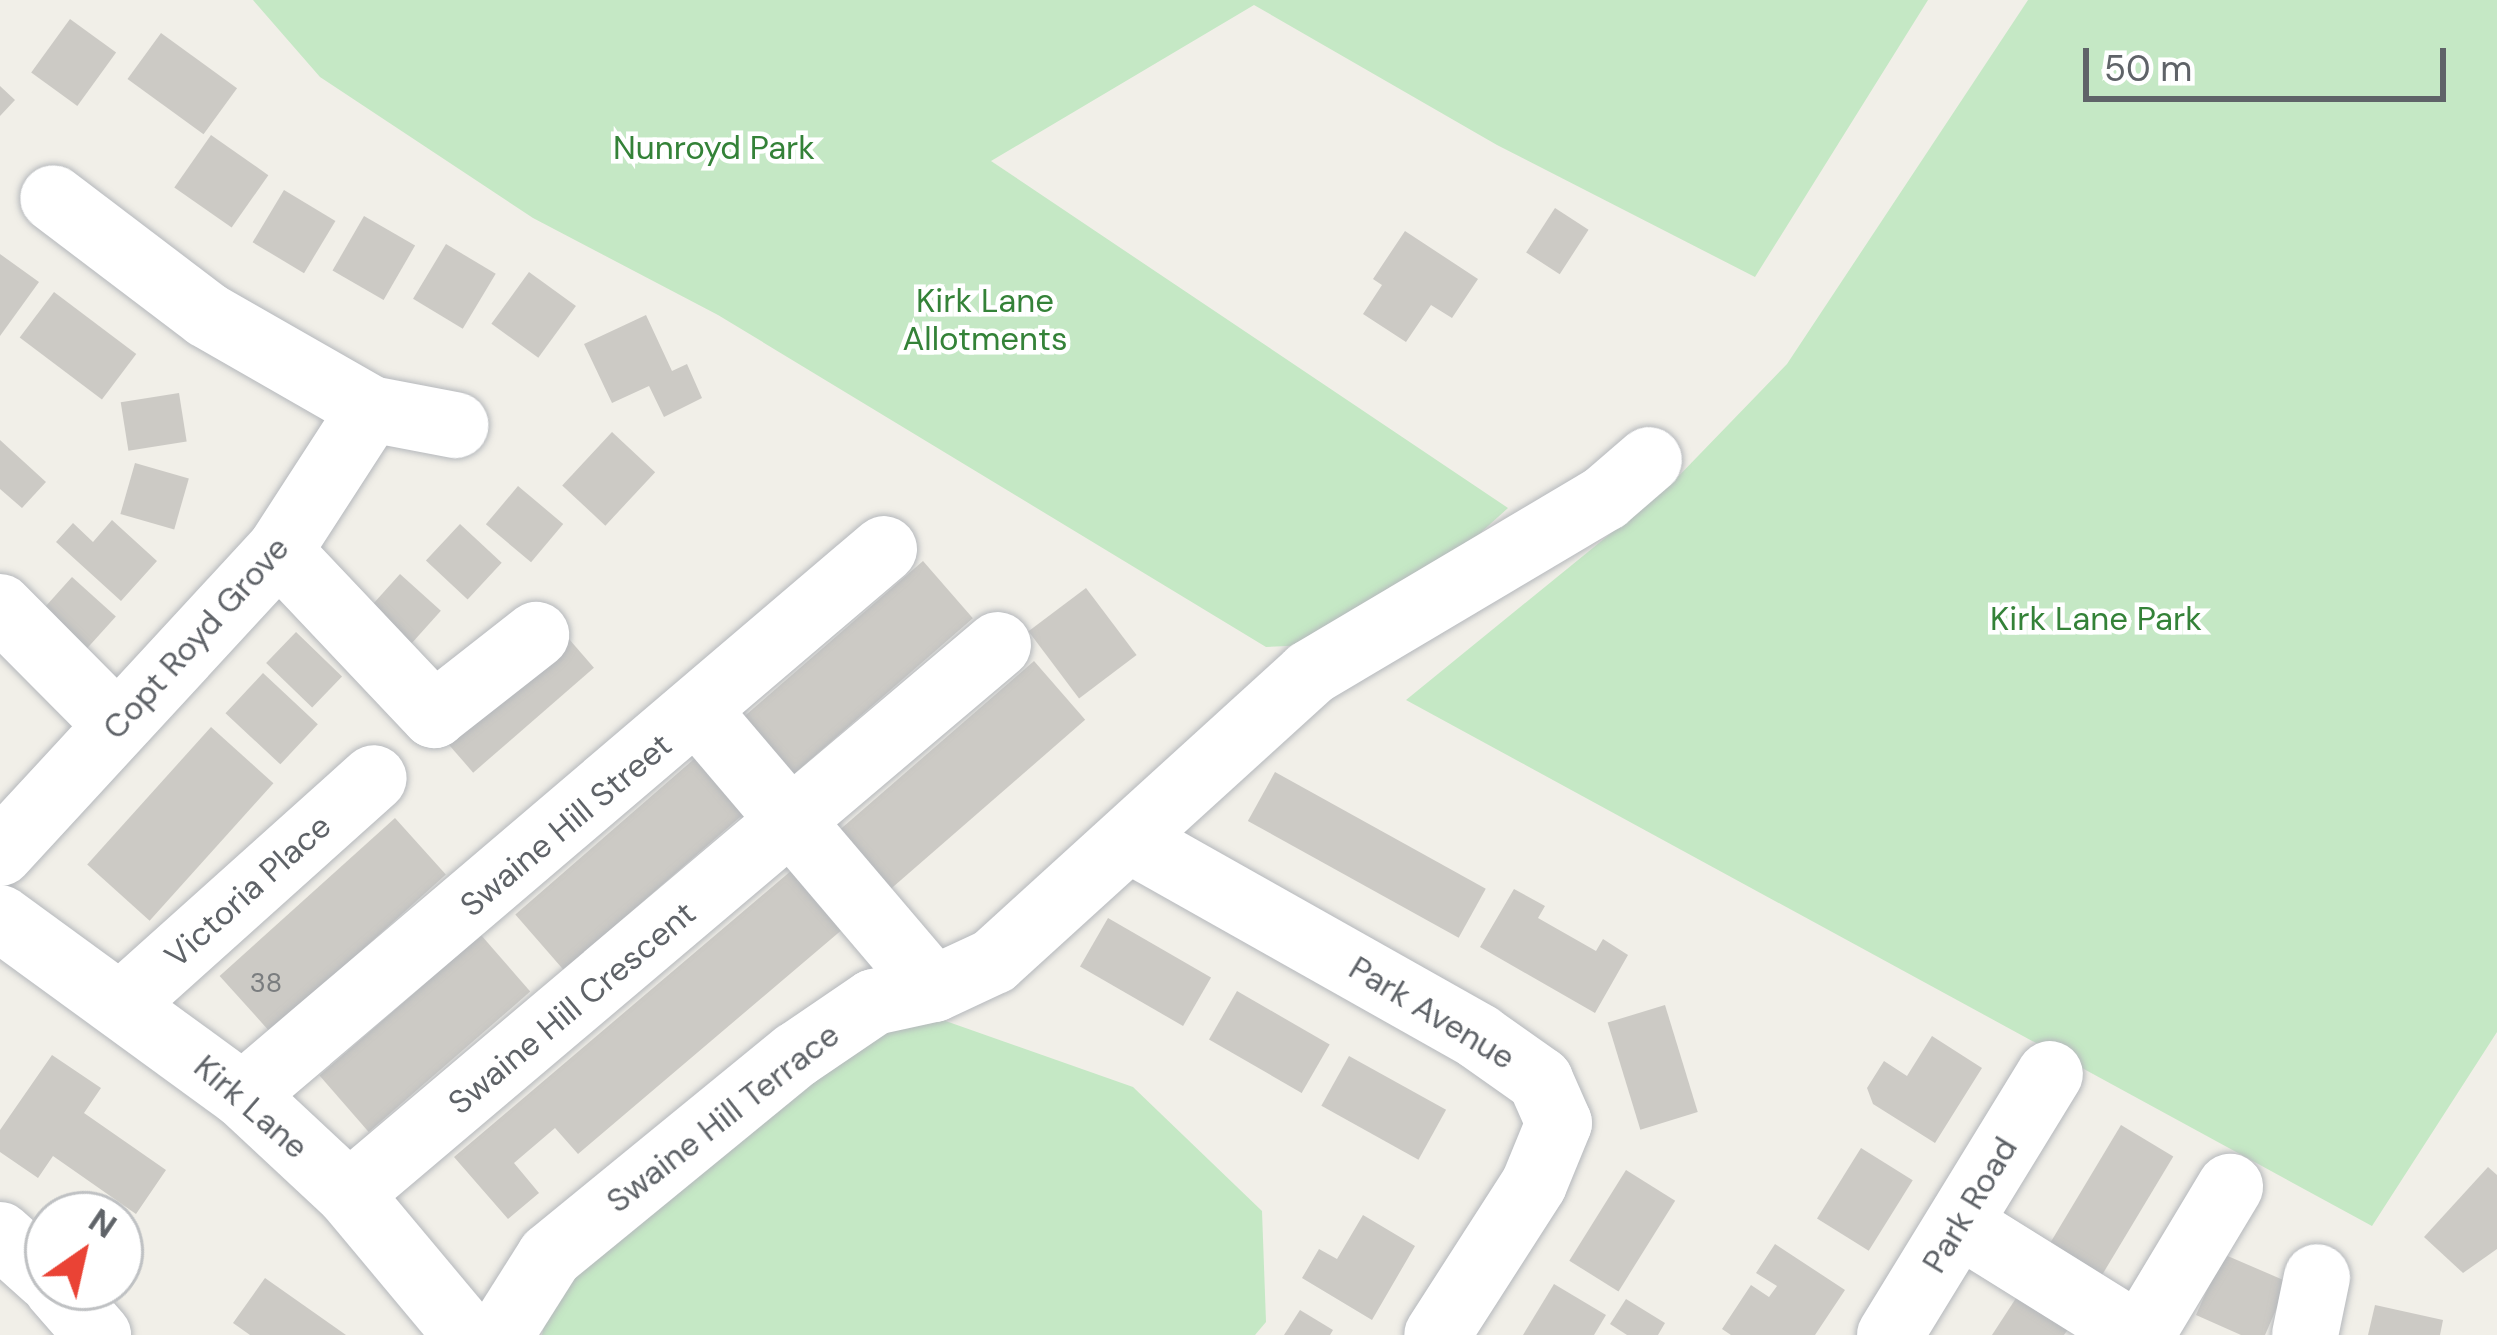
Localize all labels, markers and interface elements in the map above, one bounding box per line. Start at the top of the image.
scale bar [2089,24,2452,98]
text: 50 m [2104,45,2192,92]
park label: Nunroyd Park [613,128,815,168]
park label: Kirk Lane Allotments [902,281,1068,359]
street label: Copt Royd Grove [95,529,297,747]
park label: Kirk Lane Park [1990,599,2202,639]
street label: Swaine Hill Street [452,725,680,925]
street label: Victoria Place [157,806,339,976]
street label: Swaine Hill Crescent [441,893,703,1123]
street label: Park Avenue [1342,948,1522,1078]
house number: 38 [250,967,282,999]
street label: Swaine Hill Terrace [599,1015,847,1221]
street label: Kirk Lane [186,1047,316,1167]
street label: Park Road [1914,1130,2026,1280]
north arrow [24,1191,144,1311]
text: N [81,1199,125,1248]

